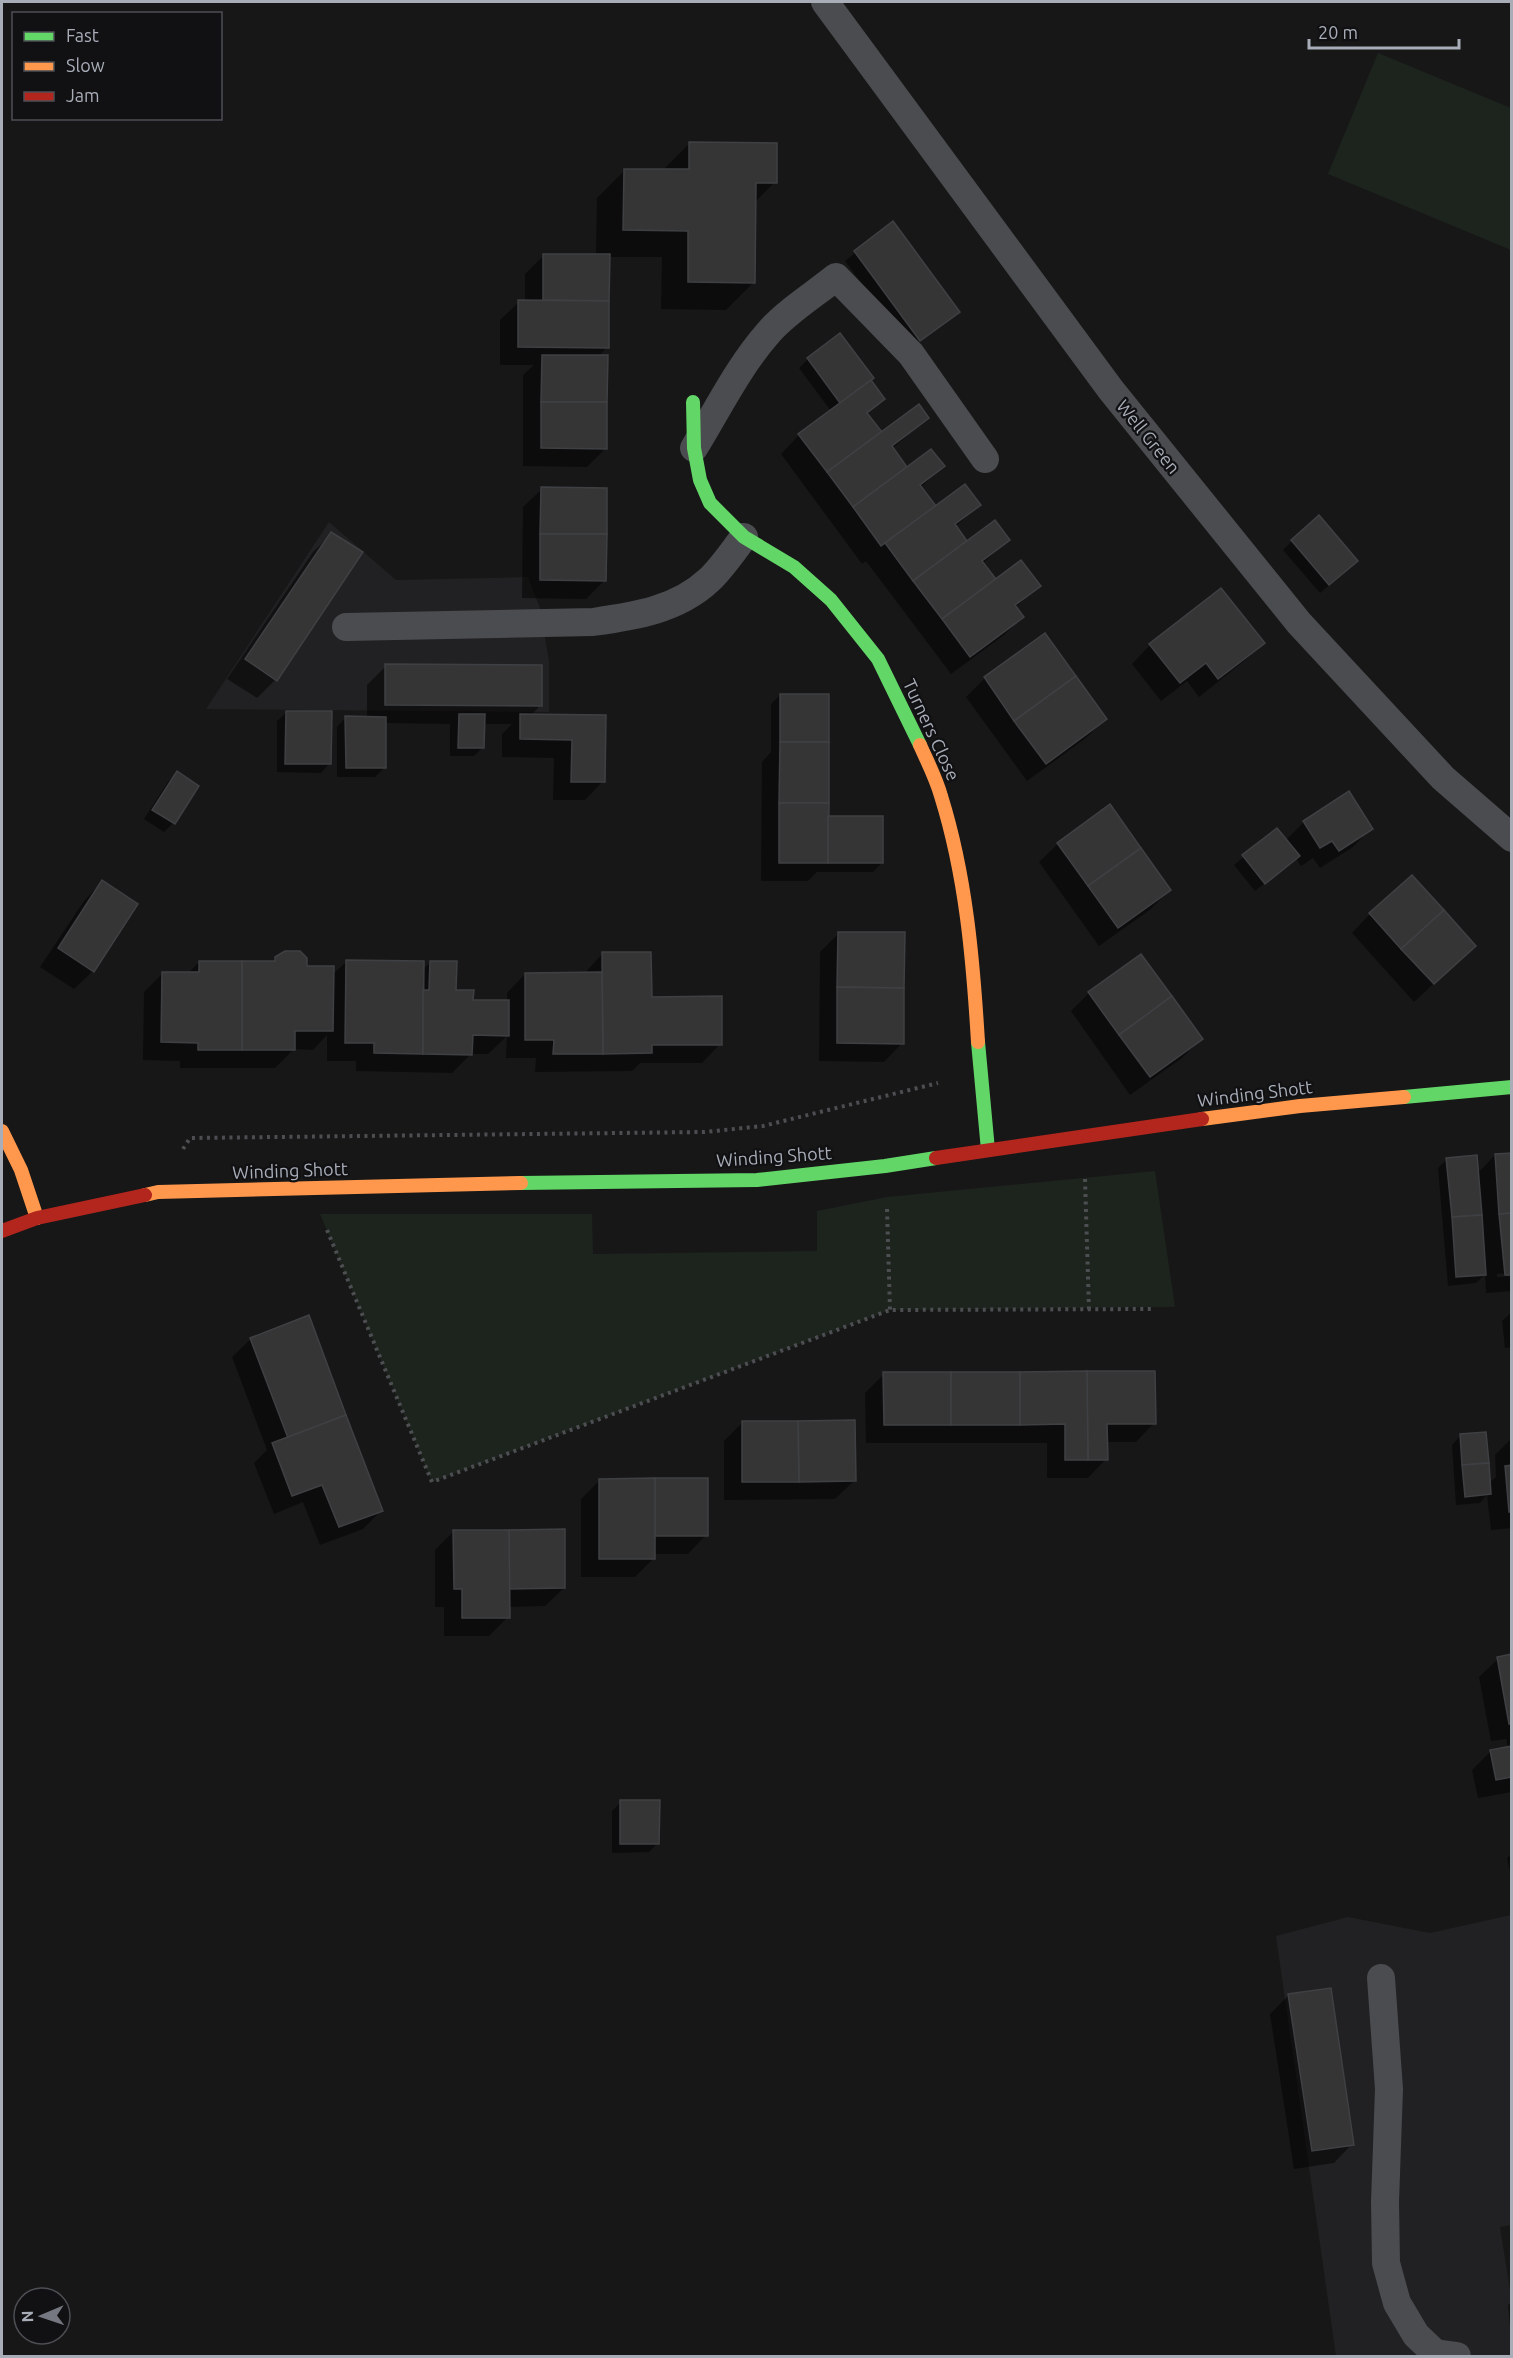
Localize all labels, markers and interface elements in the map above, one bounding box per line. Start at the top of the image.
legend [12,12,222,120]
scale bar [1309,12,1459,50]
text: 20 m [1318,22,1358,42]
text: Fast [66,25,99,45]
text: Slow [66,55,105,75]
text: Jam [66,85,100,105]
street label: Well Green [1113,396,1184,477]
street label: Turners Close [900,676,964,783]
street label: Winding Shott [1196,1076,1314,1110]
street label: Winding Shott [716,1142,832,1170]
street label: Winding Shott [232,1158,348,1182]
north arrow [12,2286,72,2346]
text: N [18,2310,36,2323]

